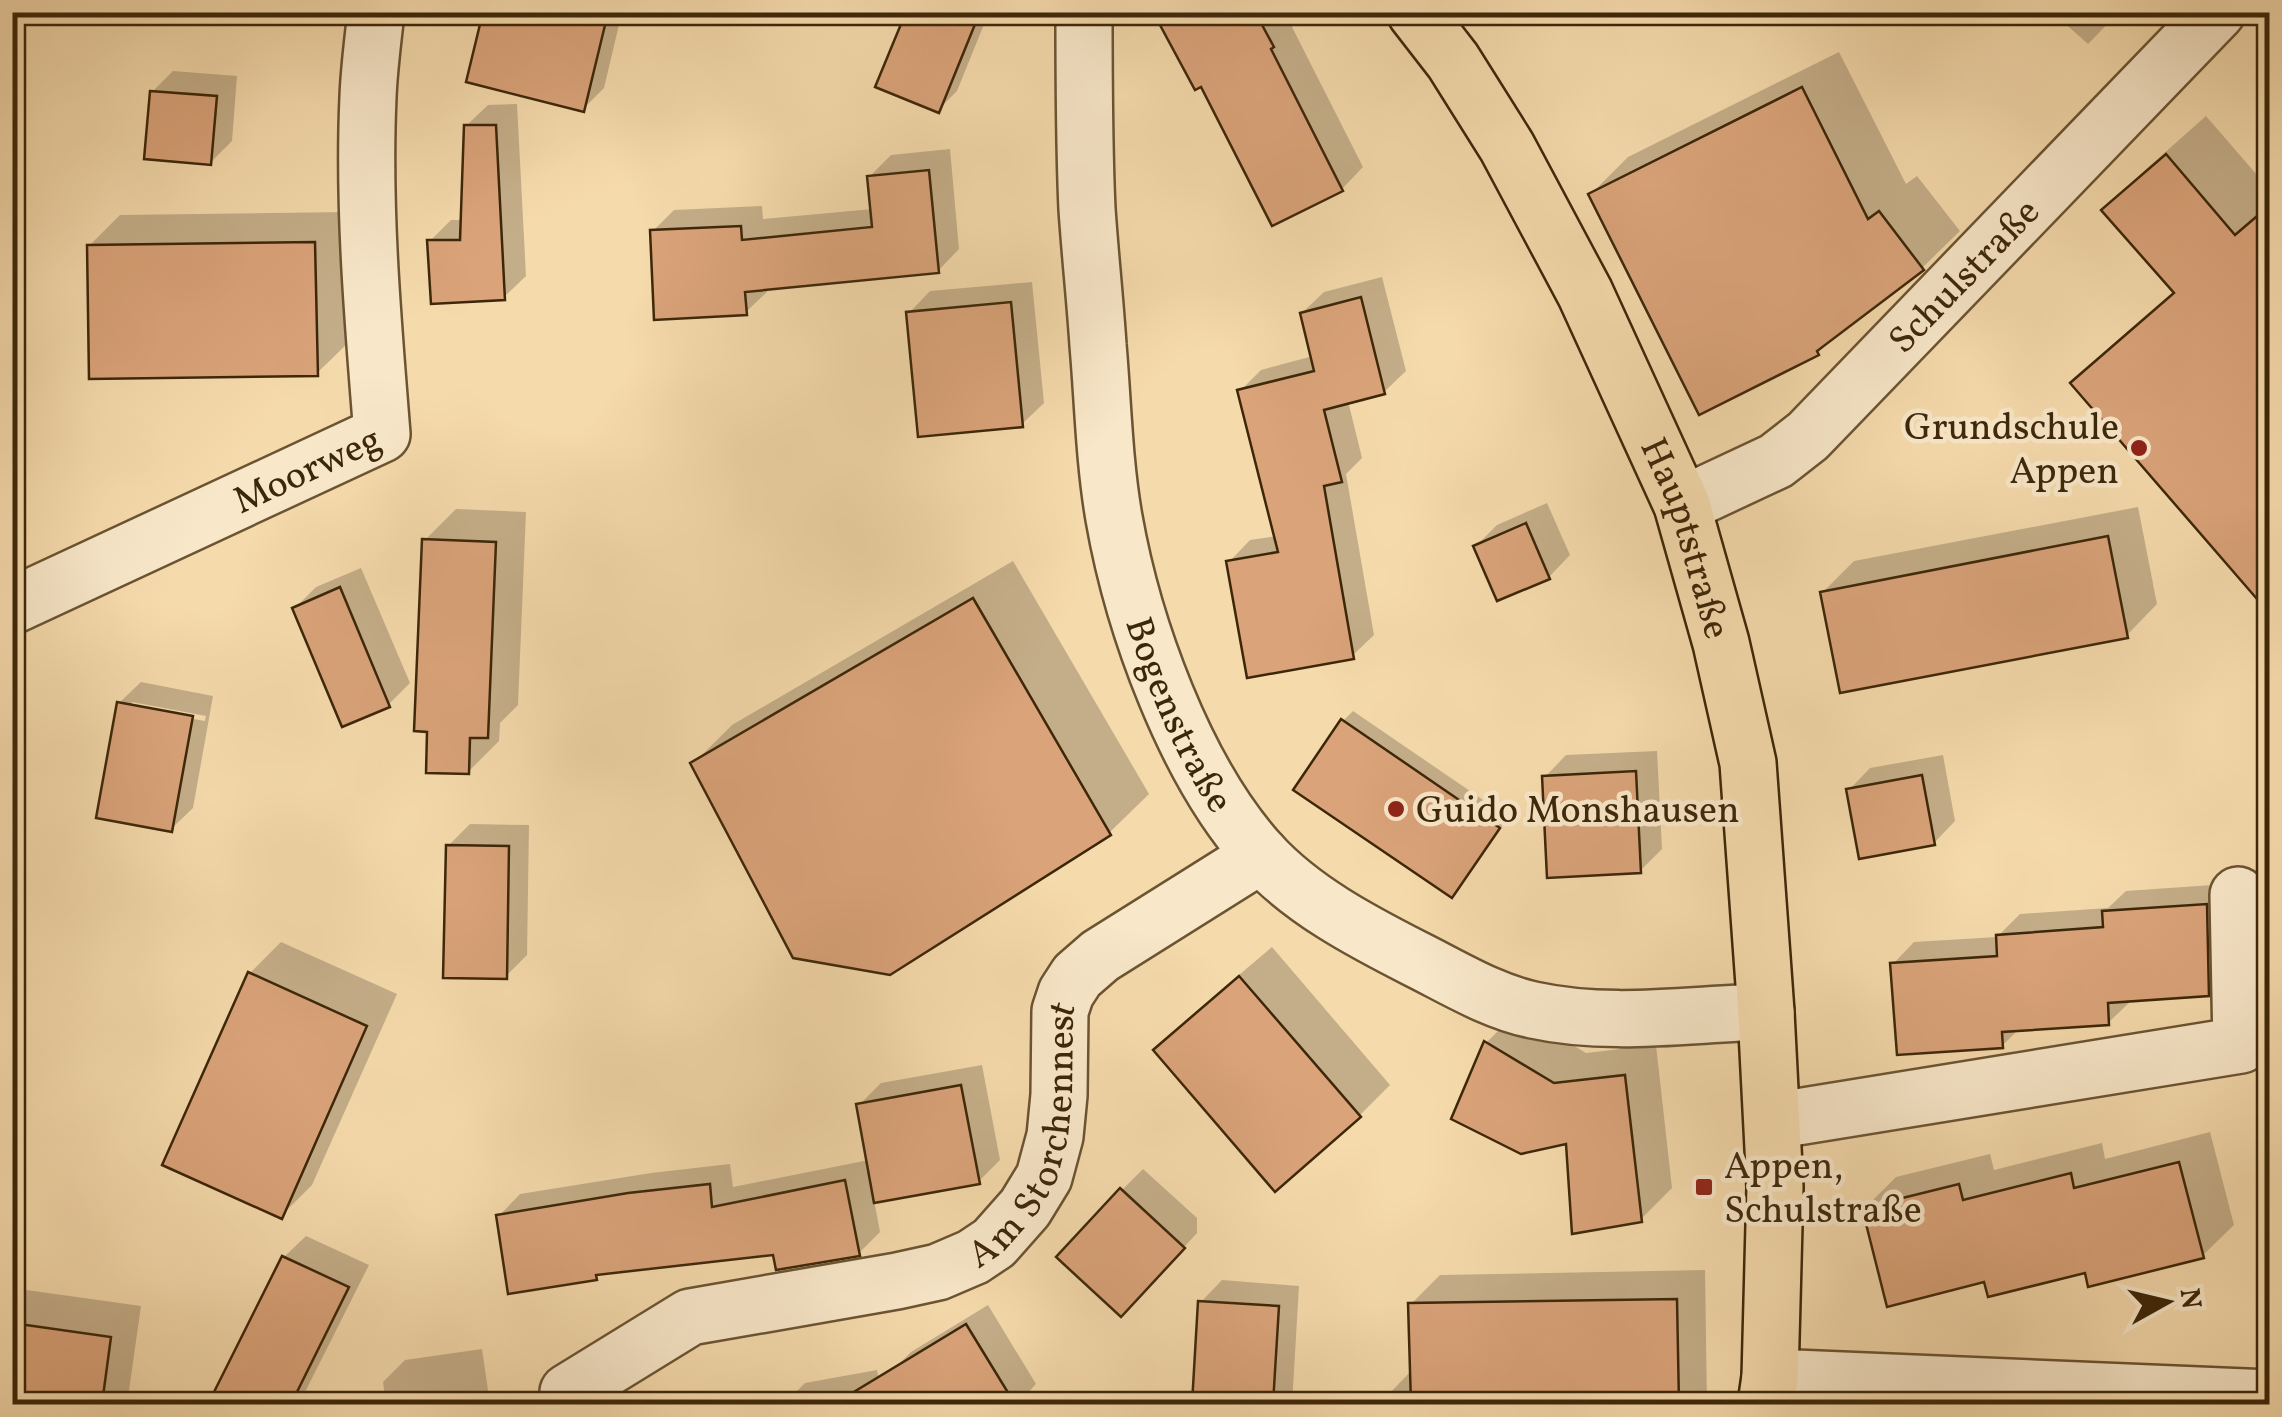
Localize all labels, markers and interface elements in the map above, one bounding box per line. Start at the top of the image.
street label: Schulstraße [1878,188,2053,367]
place label: Grundschule Appen [1904,403,2119,500]
street label: Moorweg [226,415,391,529]
street label: Hauptstraße [1625,430,1742,645]
marker: Grundschule Appen [2128,437,2150,459]
street label: Bogenstraße [1110,611,1244,824]
place label: Guido Monshausen [1416,786,1740,839]
marker: Guido Monshausen [1385,798,1407,820]
street label: Am Storchennest [958,995,1091,1283]
place label: Appen, Schulstraße [1724,1142,1922,1239]
marker: Appen, Schulstraße [1693,1176,1715,1198]
north arrow [2117,1252,2217,1352]
text: N [2169,1286,2210,1312]

